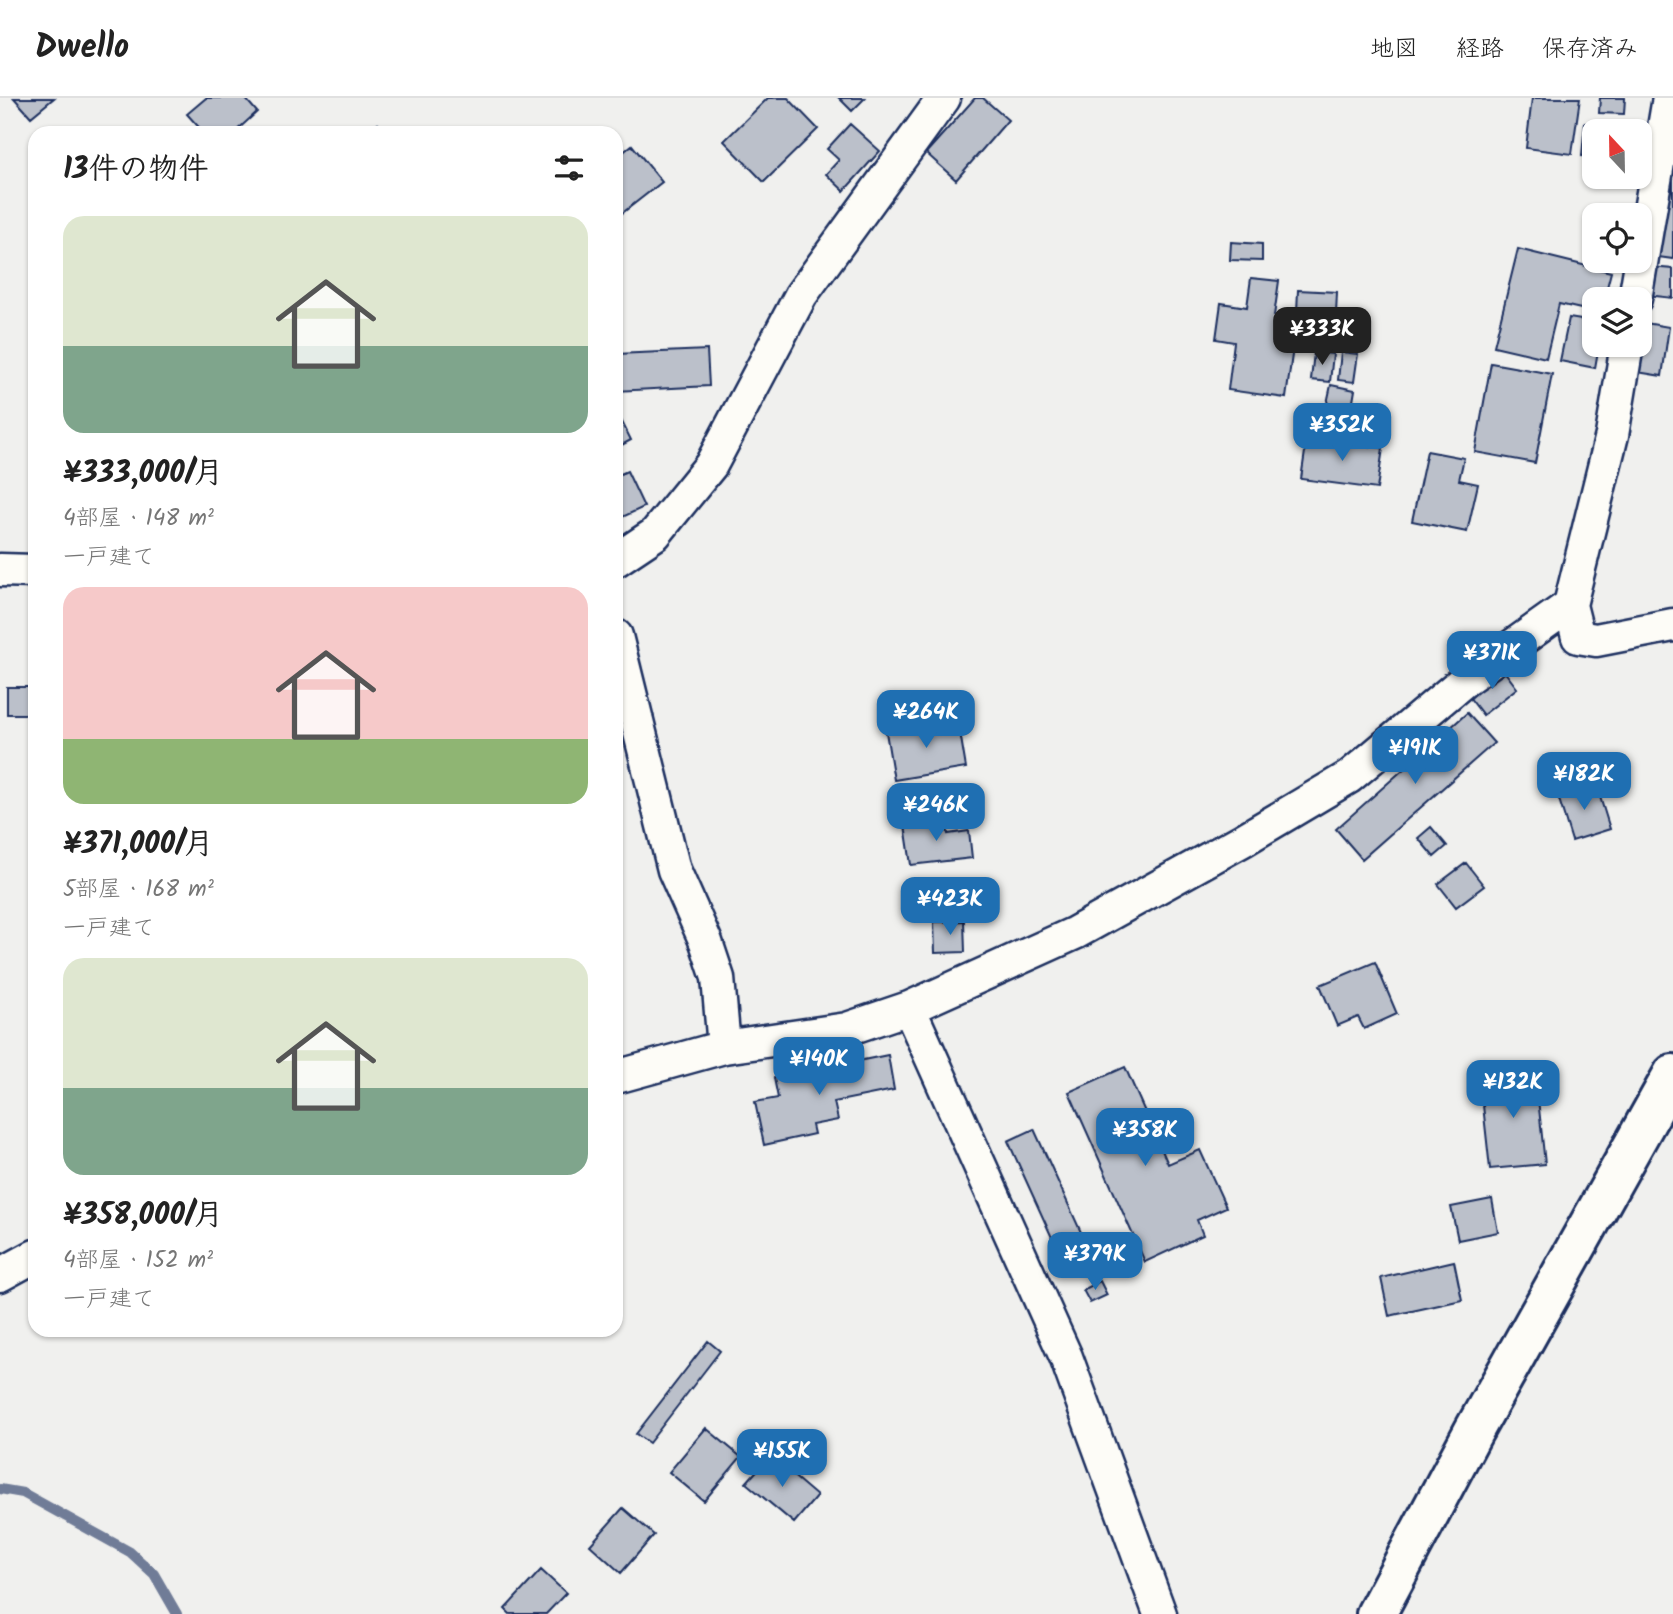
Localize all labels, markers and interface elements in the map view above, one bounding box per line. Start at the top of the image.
text: Dwello [35,22,129,75]
text: 地図 [1370,30,1418,69]
text: 経路 [1456,30,1504,69]
text: 保存済み [1542,30,1638,69]
north arrow [1582,119,1652,189]
map controls [1582,119,1652,357]
text: 13件の物件 [63,146,208,194]
icon: filters [550,149,588,187]
button: locate [1582,203,1652,273]
icon: home [263,261,389,387]
button: layers [1582,287,1652,357]
pin: ¥333K [1273,308,1371,367]
text: ¥333K [1289,312,1355,348]
pin: ¥352K [1293,404,1391,463]
text: ¥352K [1309,408,1375,444]
text: ¥333,000/月 [63,450,223,498]
text: 4部屋 · 148 m² [63,501,214,537]
text: 一戸建て [63,540,155,576]
icon: home [263,632,389,758]
pin: ¥371K [1443,632,1541,691]
text: ¥371K [1463,636,1521,672]
pin: ¥264K [877,690,975,750]
text: ¥264K [893,695,959,731]
pin: ¥191K [1366,726,1464,786]
text: ¥191K [1388,731,1442,767]
pin: ¥182K [1535,752,1633,812]
text: ¥182K [1553,757,1615,793]
pin: ¥246K [887,784,985,843]
text: ¥246K [903,788,969,824]
text: ¥371,000/月 [63,821,214,869]
text: 5部屋 · 168 m² [63,872,214,908]
pin: ¥423K [901,878,999,937]
text: ¥423K [917,882,983,918]
text: 一戸建て [63,911,155,947]
icon: home [263,1003,389,1129]
pin: ¥140K [770,1038,868,1097]
text: ¥140K [789,1042,849,1078]
pin: ¥132K [1464,1060,1562,1120]
text: ¥132K [1483,1065,1543,1101]
pin: ¥358K [1096,1108,1194,1168]
text: ¥358K [1112,1113,1178,1149]
text: ¥358,000/月 [63,1192,223,1240]
pin: ¥379K [1046,1232,1144,1292]
text: ¥379K [1063,1237,1127,1273]
text: 4部屋 · 152 m² [63,1243,213,1279]
text: 一戸建て [63,1282,155,1318]
pin: ¥155K [733,1430,831,1489]
text: ¥155K [753,1434,811,1470]

